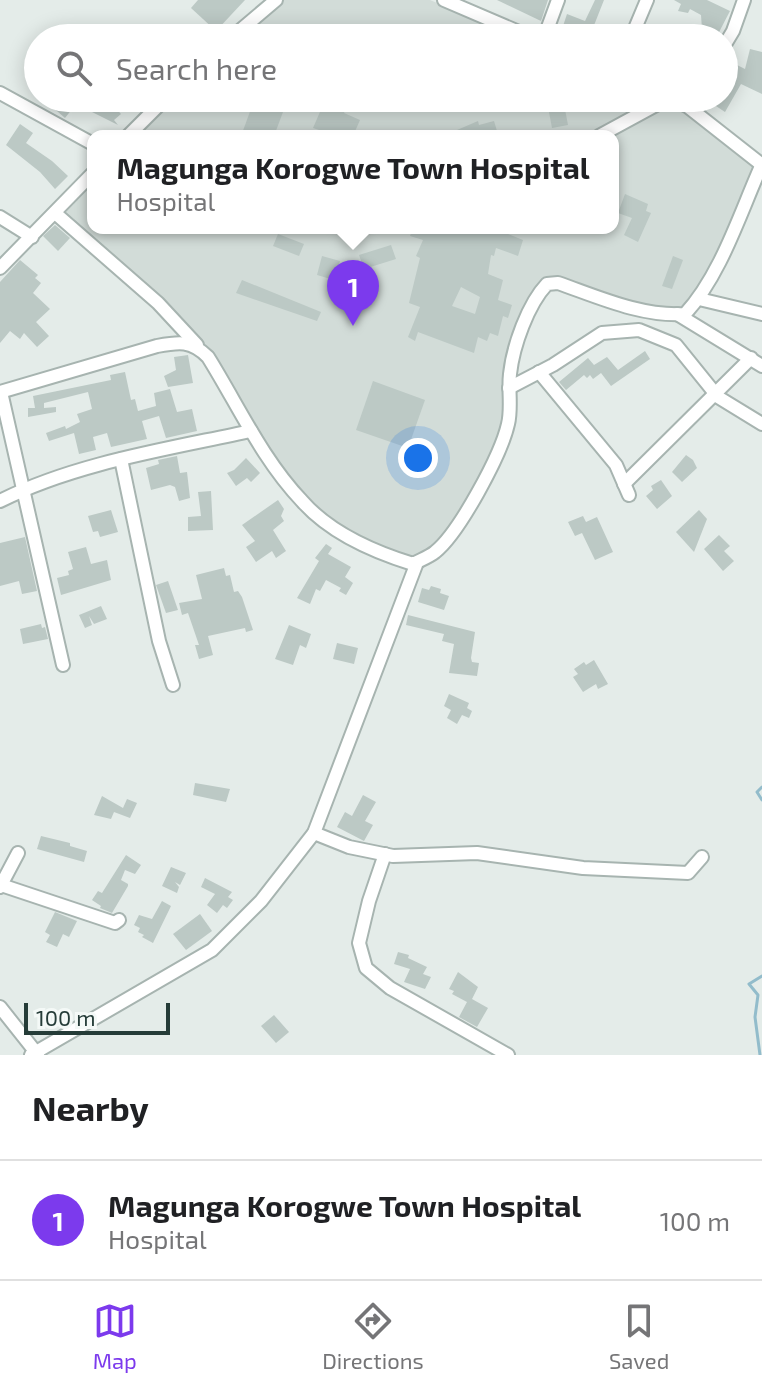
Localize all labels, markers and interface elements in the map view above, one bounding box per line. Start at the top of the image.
search box [24,24,738,112]
icon: search [52,46,96,90]
text: Search here [116,50,277,86]
popup [87,130,619,234]
text: Magunga Korogwe Town Hospital [116,149,590,185]
text: Hospital [116,185,215,216]
pin: 1 [327,260,379,326]
your location [398,438,438,478]
scale bar [24,999,170,1035]
text: 100 m [36,1004,95,1030]
text: Nearby [32,1087,149,1128]
text: Magunga Korogwe Town Hospital [108,1187,581,1223]
text: 1 [52,1205,64,1236]
text: 100 m [660,1205,730,1236]
text: Hospital [108,1223,207,1254]
tab: Map [93,1299,137,1373]
tab: Directions [322,1299,424,1373]
tab: Saved [609,1299,669,1373]

